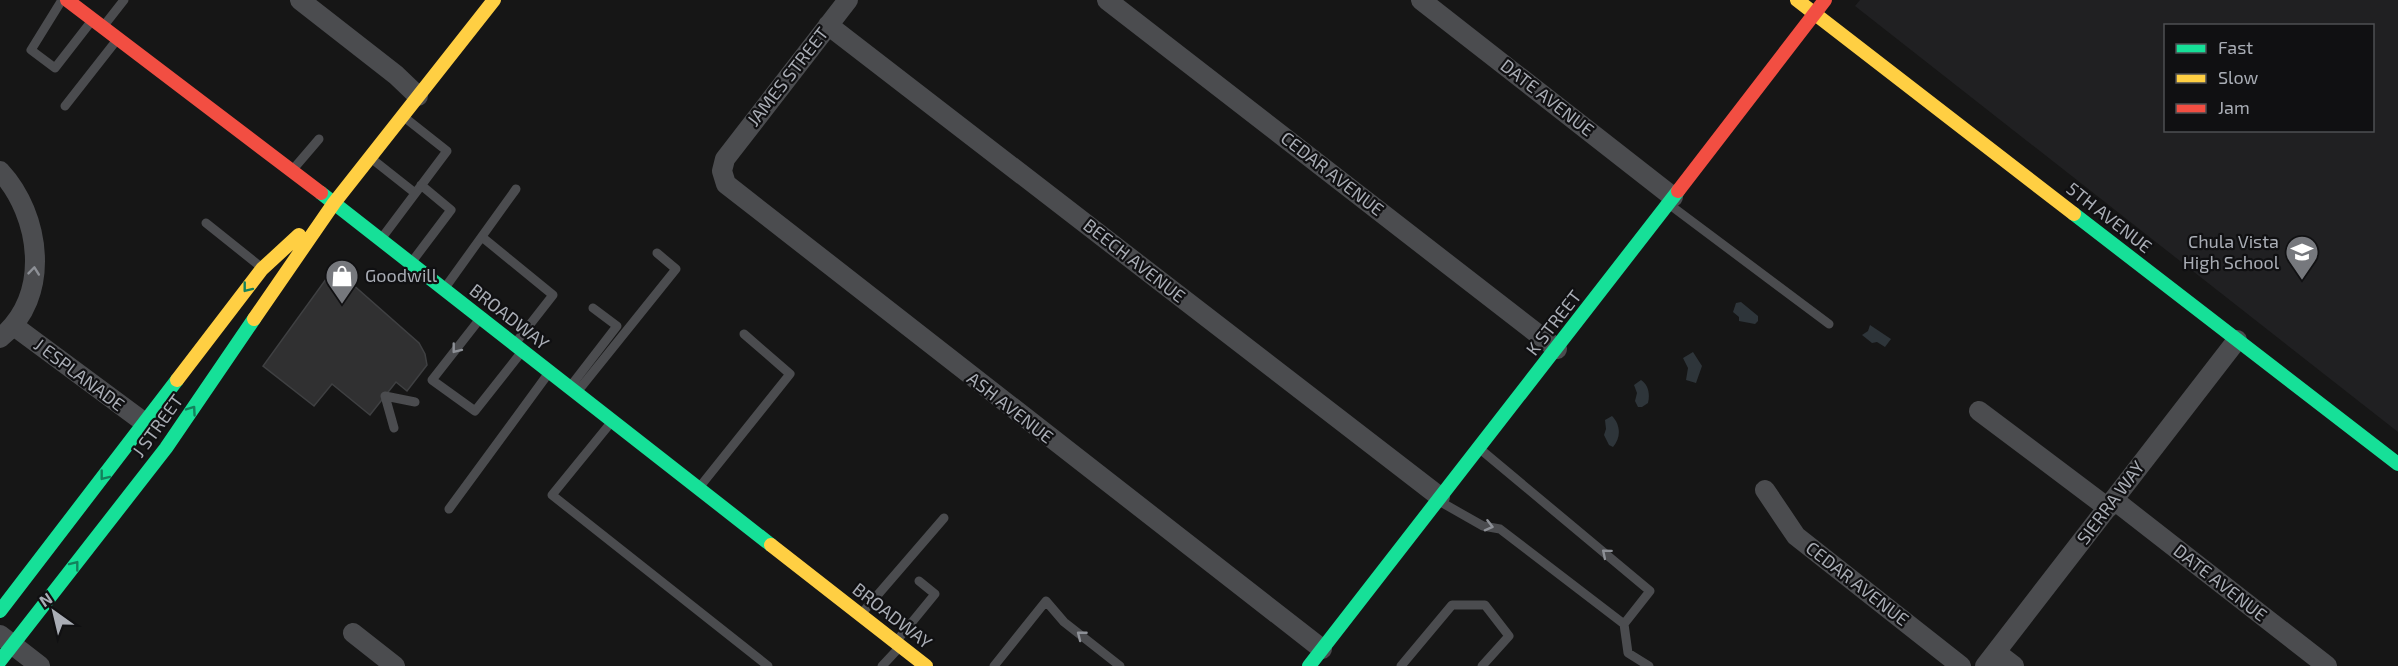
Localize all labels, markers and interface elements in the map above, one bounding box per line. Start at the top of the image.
street label: JAMES STREET [742,22,833,130]
legend [2164,24,2374,132]
text: Fast [2218,36,2253,58]
street label: DATE AVENUE [1497,54,1599,141]
text: Slow [2218,66,2259,88]
text: Jam [2218,96,2250,118]
street label: CEDAR AVENUE [1277,126,1388,220]
street label: 5TH AVENUE [2063,177,2157,257]
street label: BEECH AVENUE [1079,214,1190,307]
place label: Chula Vista High School [2183,230,2280,273]
school or university icon: Chula Vista High School [2284,234,2320,281]
shop icon: Goodwill [324,258,360,305]
place label: Goodwill [365,264,438,286]
one-way arrow [27,267,39,276]
street label: BROADWAY [466,278,554,354]
one-way arrow [244,281,255,292]
street label: K STREET [1521,285,1586,359]
street label: J ESPLANADE [30,333,129,415]
one-way arrow [453,342,464,353]
street label: ASH AVENUE [963,367,1058,448]
street label: J STREET [127,389,188,461]
one-way arrow [185,405,196,416]
street label: SIERRA WAY [2072,456,2149,548]
one-way arrow [100,470,111,481]
one-way arrow [1484,519,1494,532]
street label: CEDAR AVENUE [1802,536,1913,630]
street label: DATE AVENUE [2170,539,2272,626]
one-way arrow [1602,550,1613,561]
one-way arrow [67,561,78,572]
street label: BROADWAY [849,577,937,653]
north arrow [24,582,84,642]
text: N [35,588,55,610]
one-way arrow [1077,632,1088,643]

